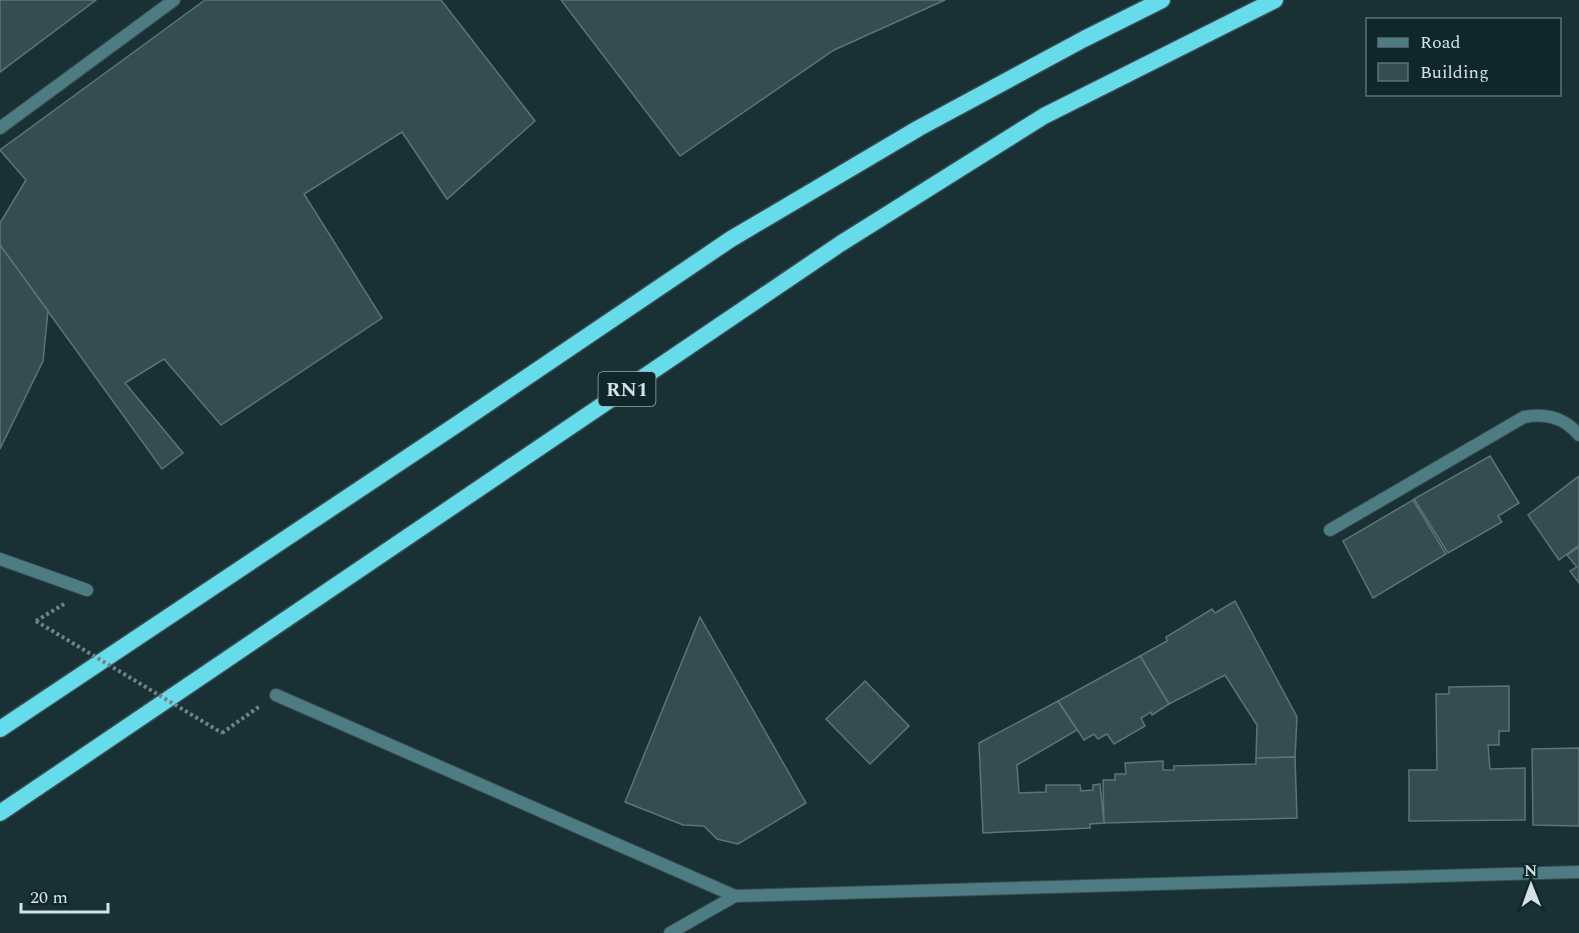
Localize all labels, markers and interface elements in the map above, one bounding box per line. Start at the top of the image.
legend [1366,18,1561,96]
text: Road [1420,29,1461,56]
text: Building [1420,59,1489,86]
road number: RN1 [598,372,656,406]
north arrow [1501,855,1561,915]
text: N [1524,859,1537,883]
scale bar [21,876,108,914]
text: 20 m [30,884,68,911]

